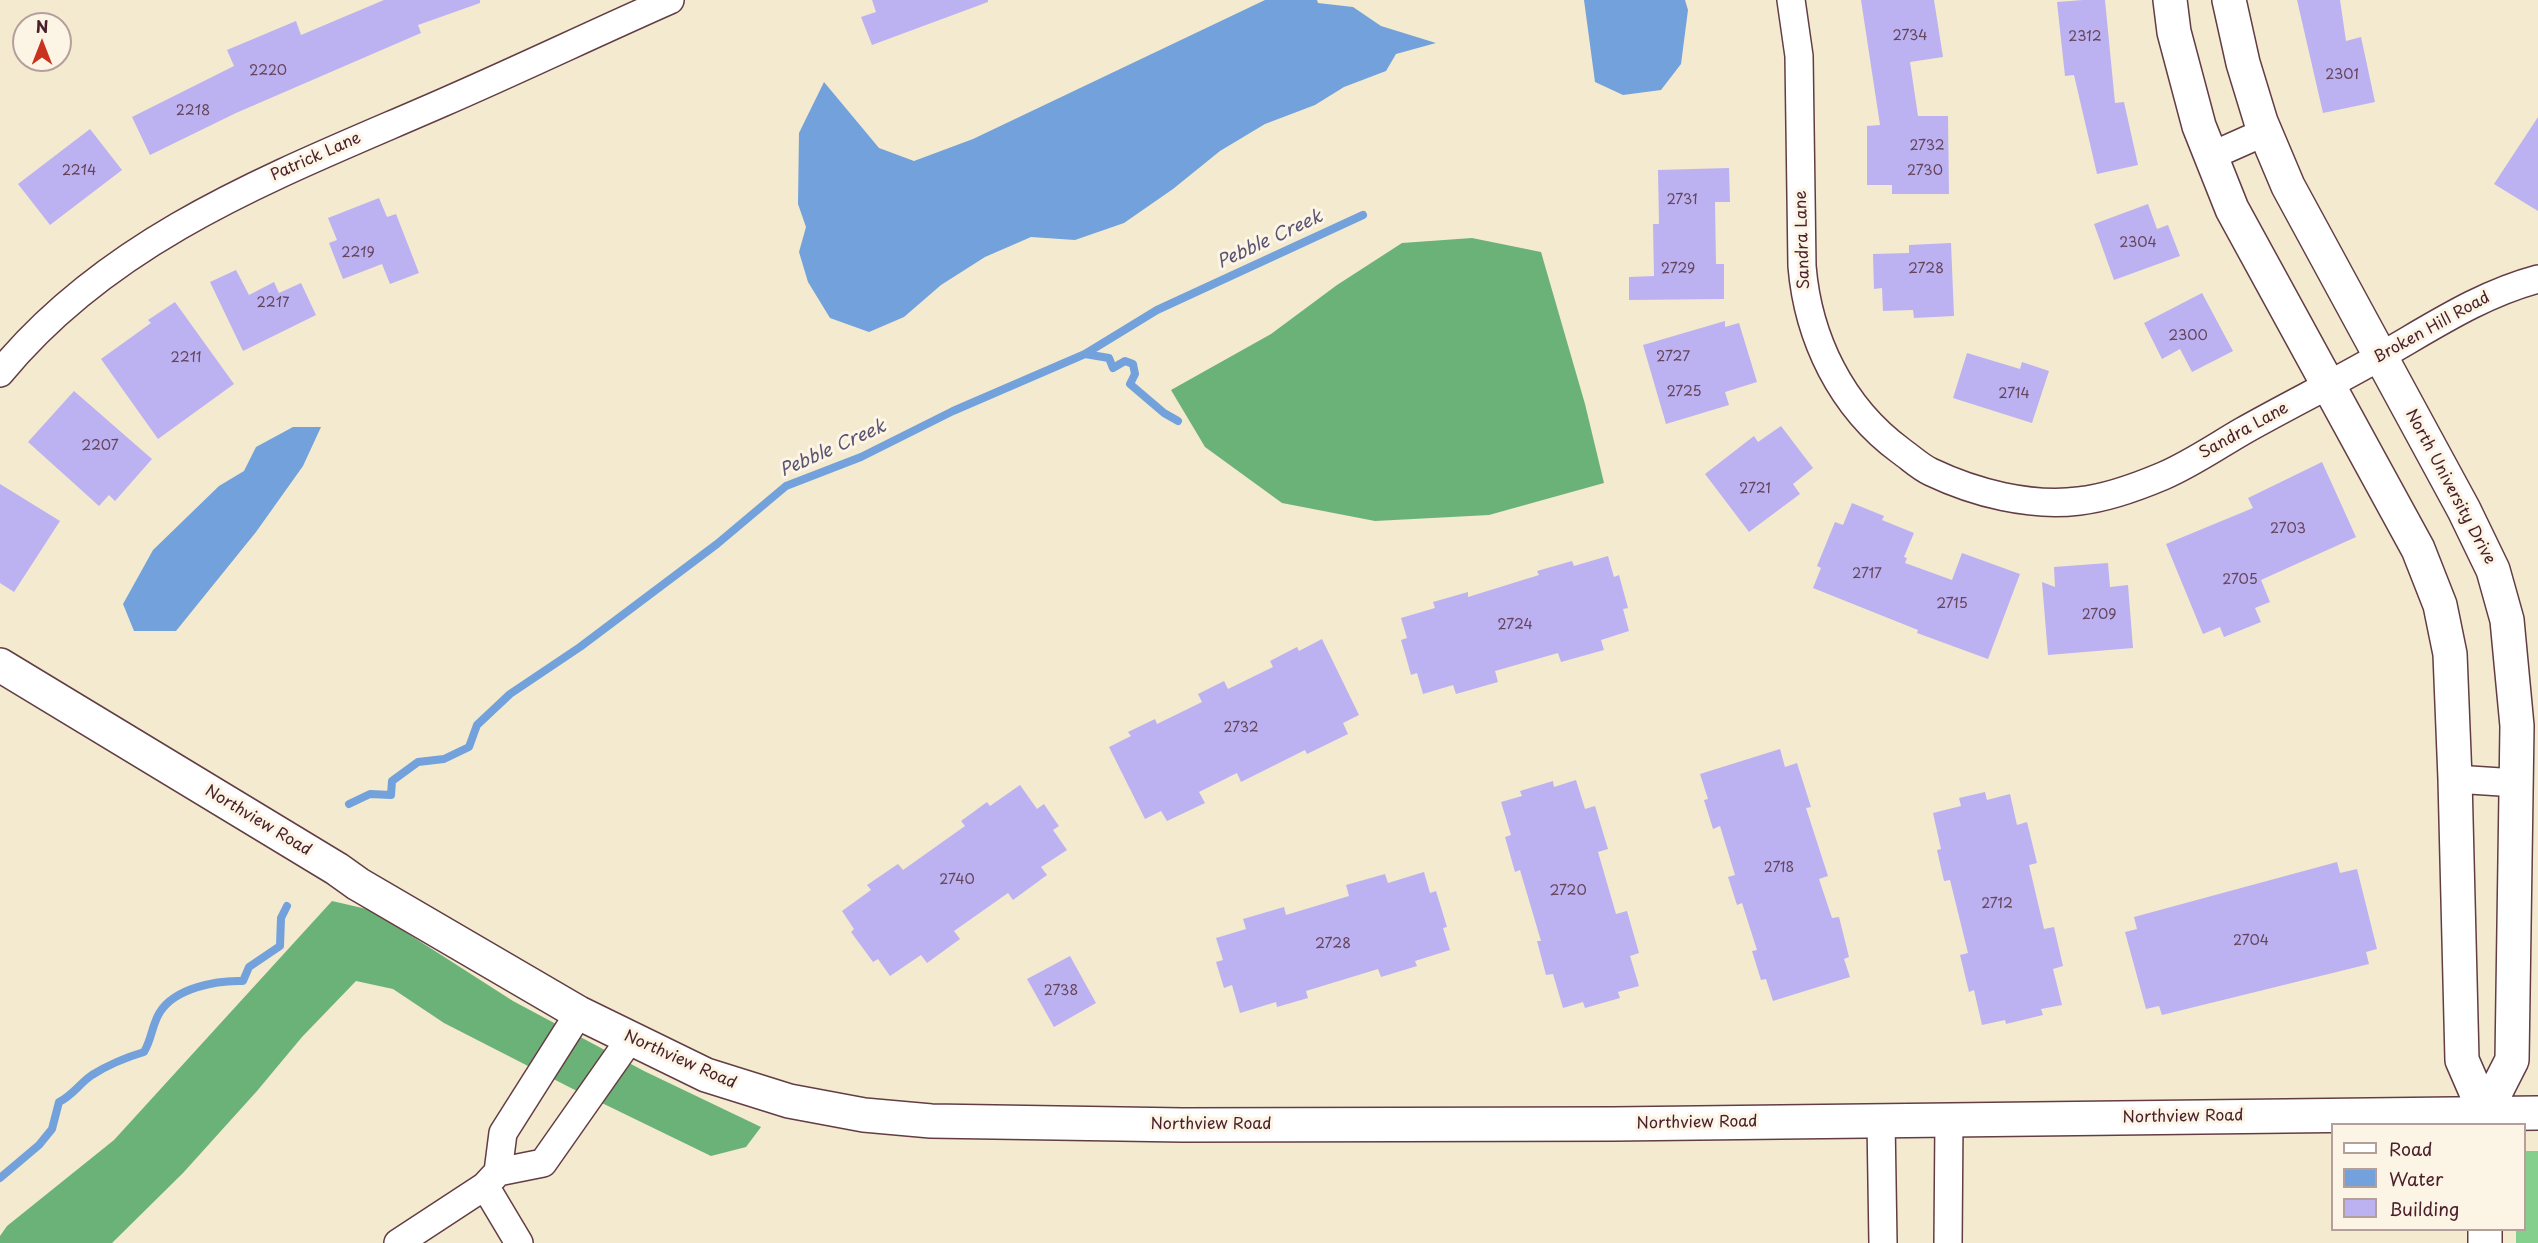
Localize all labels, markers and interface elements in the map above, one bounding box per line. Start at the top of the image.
north arrow [12,12,72,72]
text: N [36,14,48,38]
house number: 2734 [1892,28,1928,44]
house number: 2312 [2068,29,2102,45]
house number: 2220 [249,63,287,79]
house number: 2301 [2325,67,2359,83]
house number: 2218 [176,103,210,119]
street label: Patrick Lane [268,129,364,185]
house number: 2732 [1909,138,1945,154]
house number: 2214 [62,163,96,179]
house number: 2730 [1907,163,1943,179]
street label: Sandra Lane [1792,190,1814,290]
house number: 2731 [1666,192,1698,208]
water label: Pebble Creek [1214,206,1326,274]
house number: 2304 [2119,235,2157,251]
house number: 2219 [341,245,375,261]
house number: 2729 [1661,261,1695,277]
house number: 2728 [1908,261,1944,277]
street label: Broken Hill Road [2371,288,2493,368]
house number: 2217 [257,295,289,311]
house number: 2300 [2168,328,2208,344]
house number: 2727 [1656,349,1690,365]
house number: 2211 [171,350,201,366]
house number: 2725 [1666,384,1702,400]
house number: 2714 [1998,386,2030,402]
street label: Sandra Lane [2196,399,2292,463]
street label: North University Drive [2401,406,2499,568]
water label: Pebble Creek [777,416,889,482]
house number: 2207 [81,438,119,454]
house number: 2721 [1739,481,1771,497]
house number: 2703 [2270,521,2306,537]
house number: 2717 [1852,566,1882,582]
house number: 2705 [2222,572,2258,588]
house number: 2715 [1936,596,1968,612]
house number: 2709 [2082,607,2116,623]
house number: 2724 [1497,617,1533,633]
house number: 2732 [1223,720,1259,736]
street label: Northview Road [201,782,315,860]
house number: 2718 [1764,860,1794,876]
house number: 2740 [939,872,975,888]
house number: 2720 [1549,883,1587,899]
house number: 2712 [1981,896,2013,912]
house number: 2704 [2233,933,2269,949]
house number: 2728 [1315,936,1351,952]
house number: 2738 [1044,983,1078,999]
street label: Northview Road [621,1027,739,1093]
street label: Northview Road [2122,1106,2244,1128]
street label: Northview Road [1636,1112,1758,1134]
street label: Northview Road [1151,1115,1271,1135]
legend [2331,1123,2526,1231]
text: Road [2389,1135,2433,1162]
text: Water [2389,1165,2443,1192]
text: Building [2389,1195,2459,1222]

